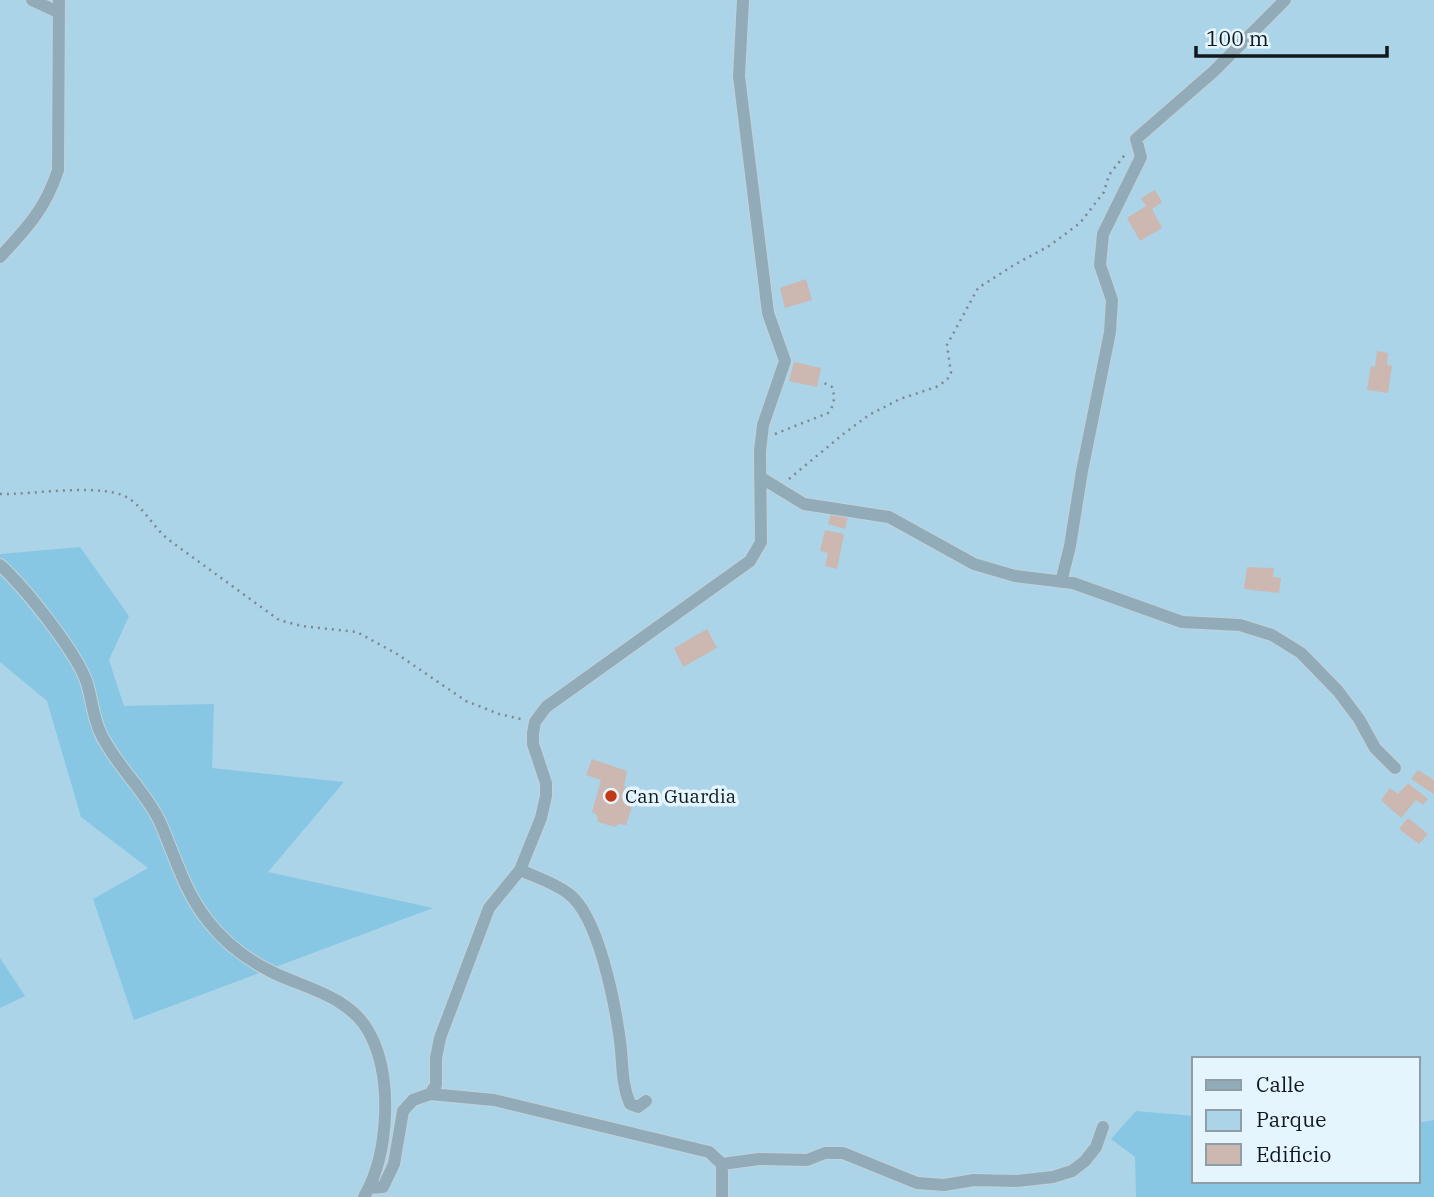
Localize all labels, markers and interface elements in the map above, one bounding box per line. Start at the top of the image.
scale bar [1196,14,1387,58]
text: 100 m [1206,24,1269,52]
place label: Can Guardia [625,784,736,808]
marker: Can Guardia [603,788,619,804]
legend [1192,1057,1420,1183]
text: Calle [1256,1070,1305,1098]
text: Parque [1256,1105,1326,1133]
text: Edificio [1256,1140,1331,1168]

